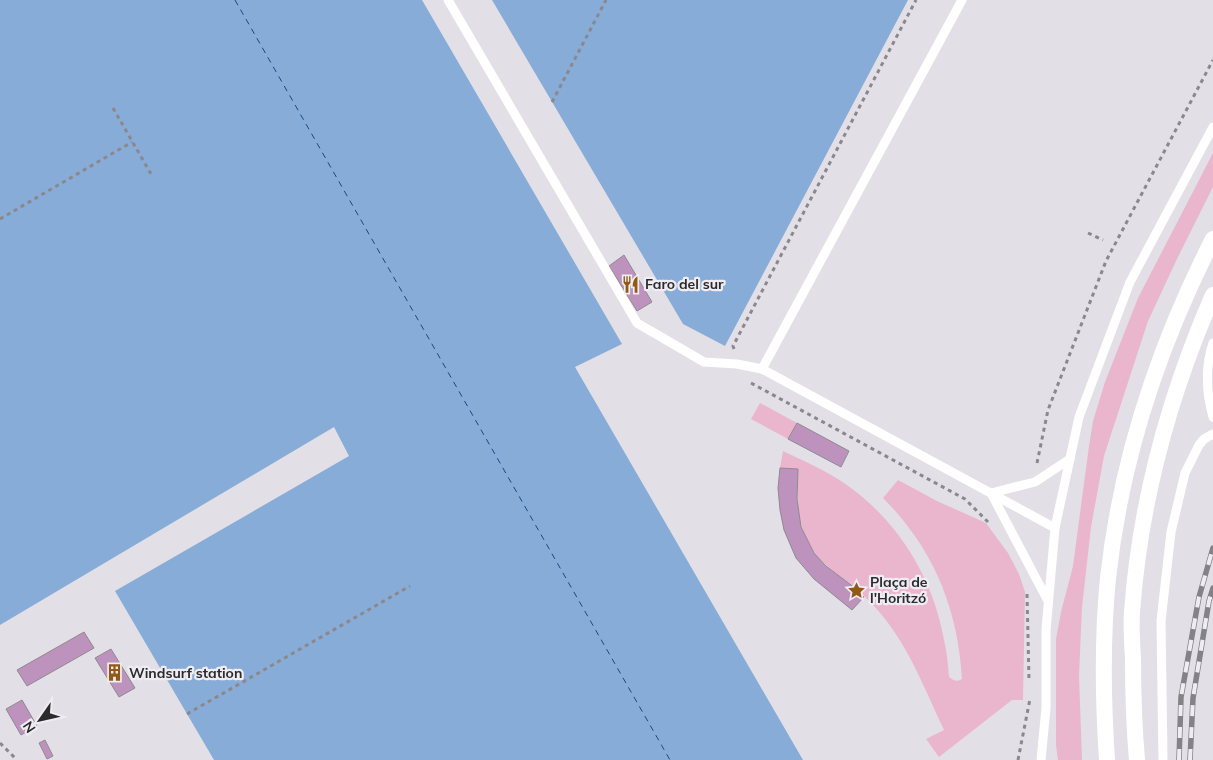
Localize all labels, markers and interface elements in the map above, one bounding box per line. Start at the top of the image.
restaurant icon: Faro del sur [621,274,641,294]
place label: Faro del sur [645,275,724,293]
place label: Plaça de l'Horitzó [870,573,928,607]
place icon: Plaça de l'Horitzó [846,580,866,600]
building icon: Windsurf station [105,663,125,683]
place label: Windsurf station [129,664,242,682]
north arrow [15,695,65,745]
text: N [19,718,40,737]

